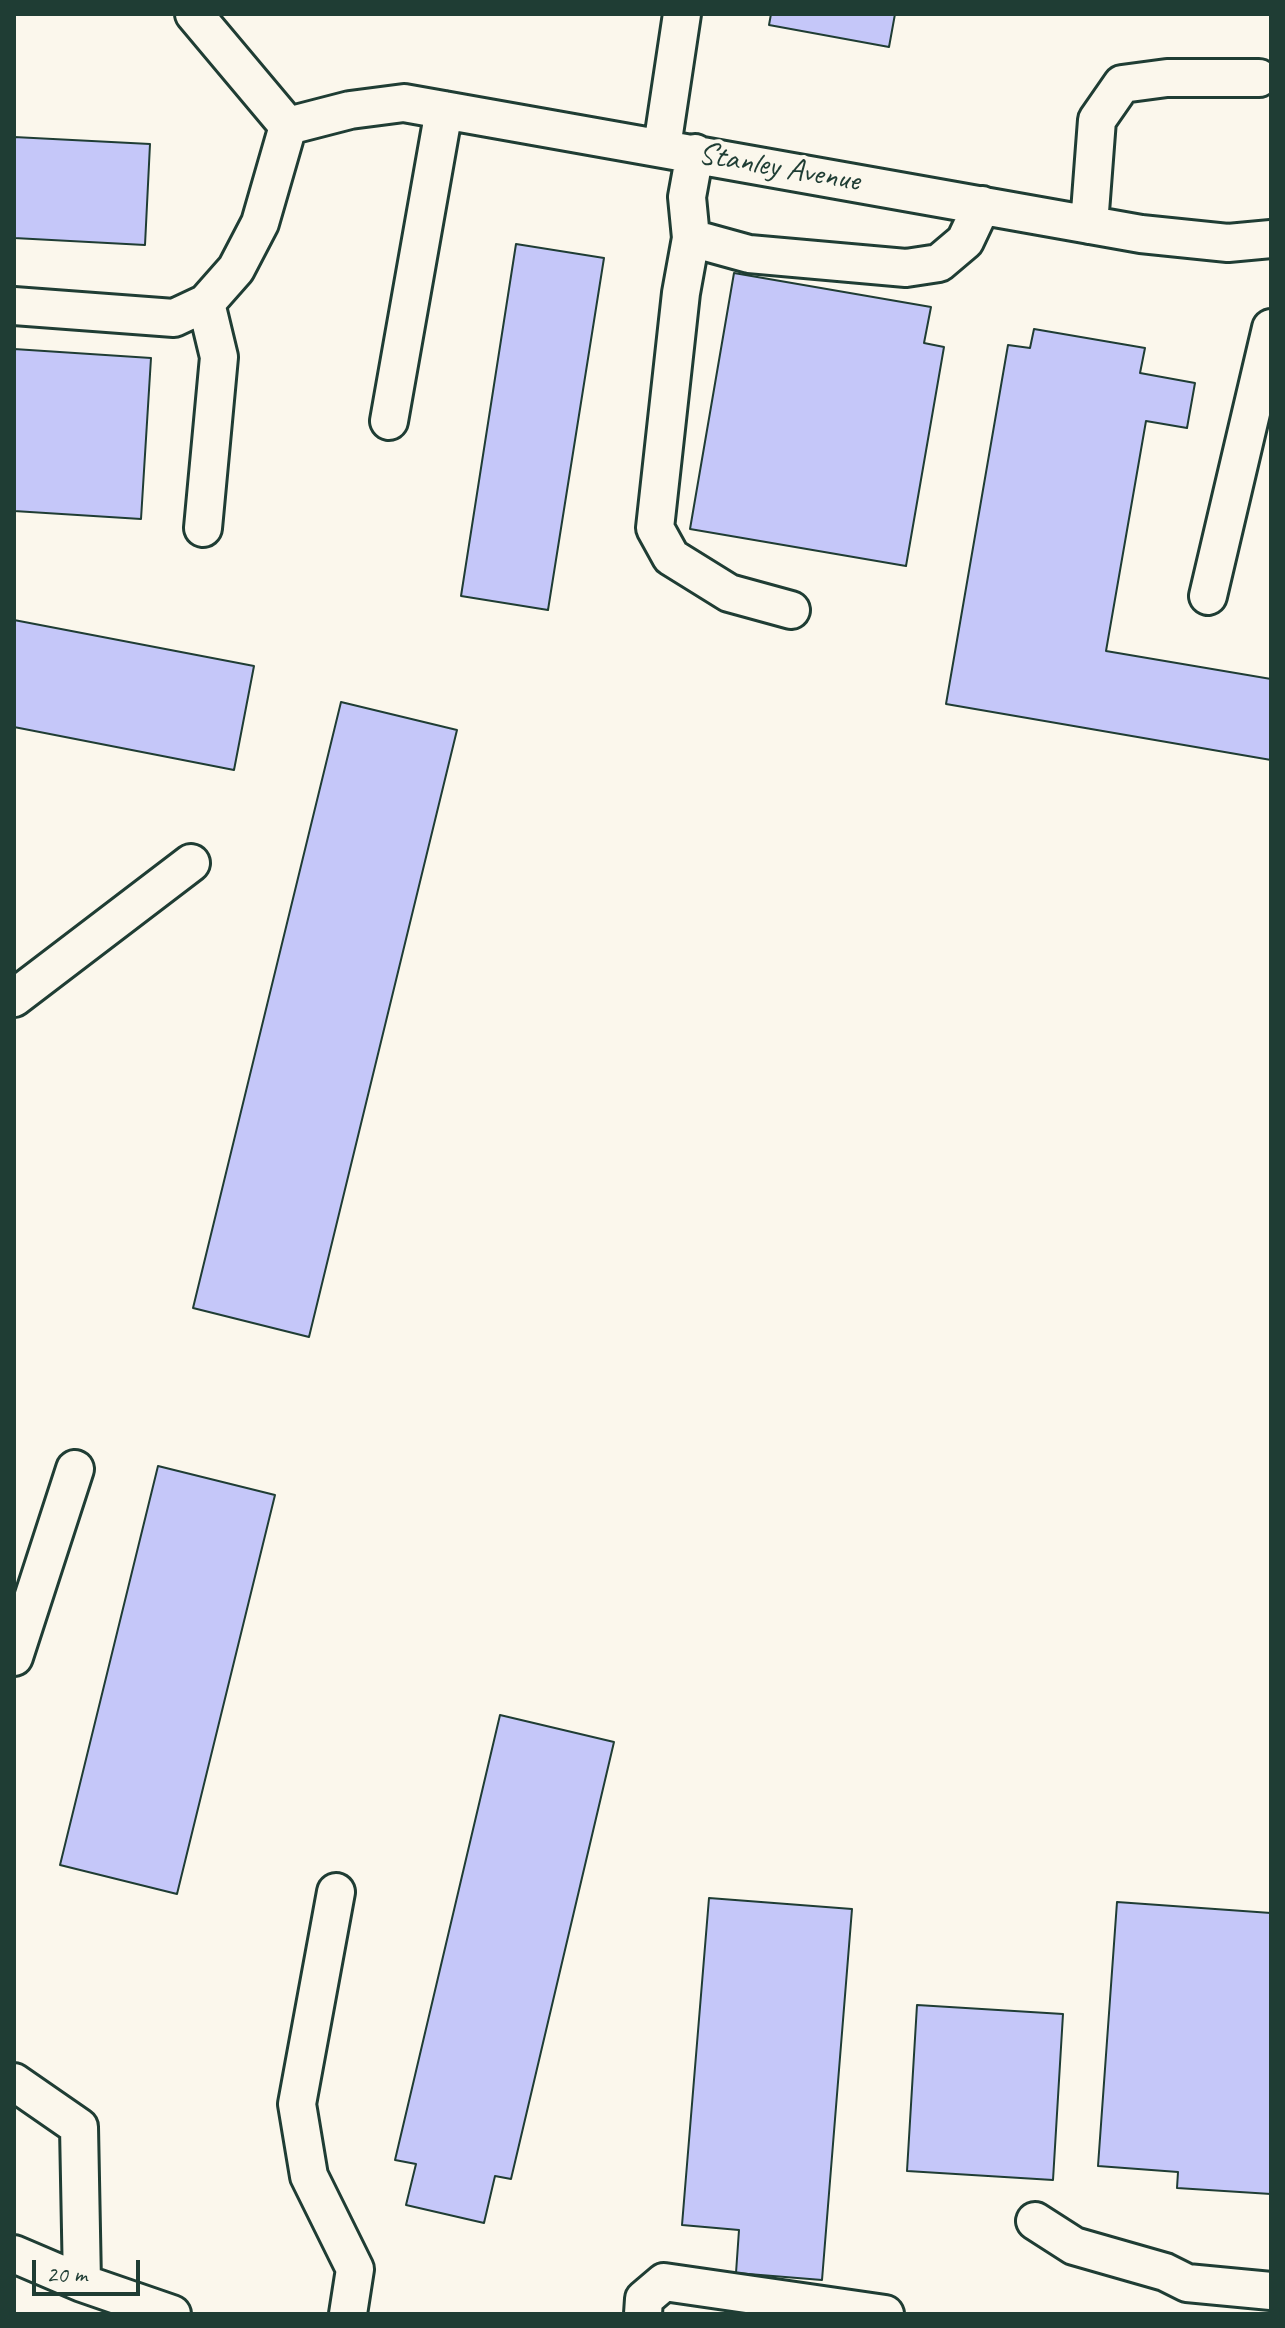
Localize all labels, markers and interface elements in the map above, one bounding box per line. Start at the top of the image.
street label: Stanley Avenue [695,135,863,201]
scale bar [36,2244,144,2294]
text: 20 m [46,2259,87,2289]

